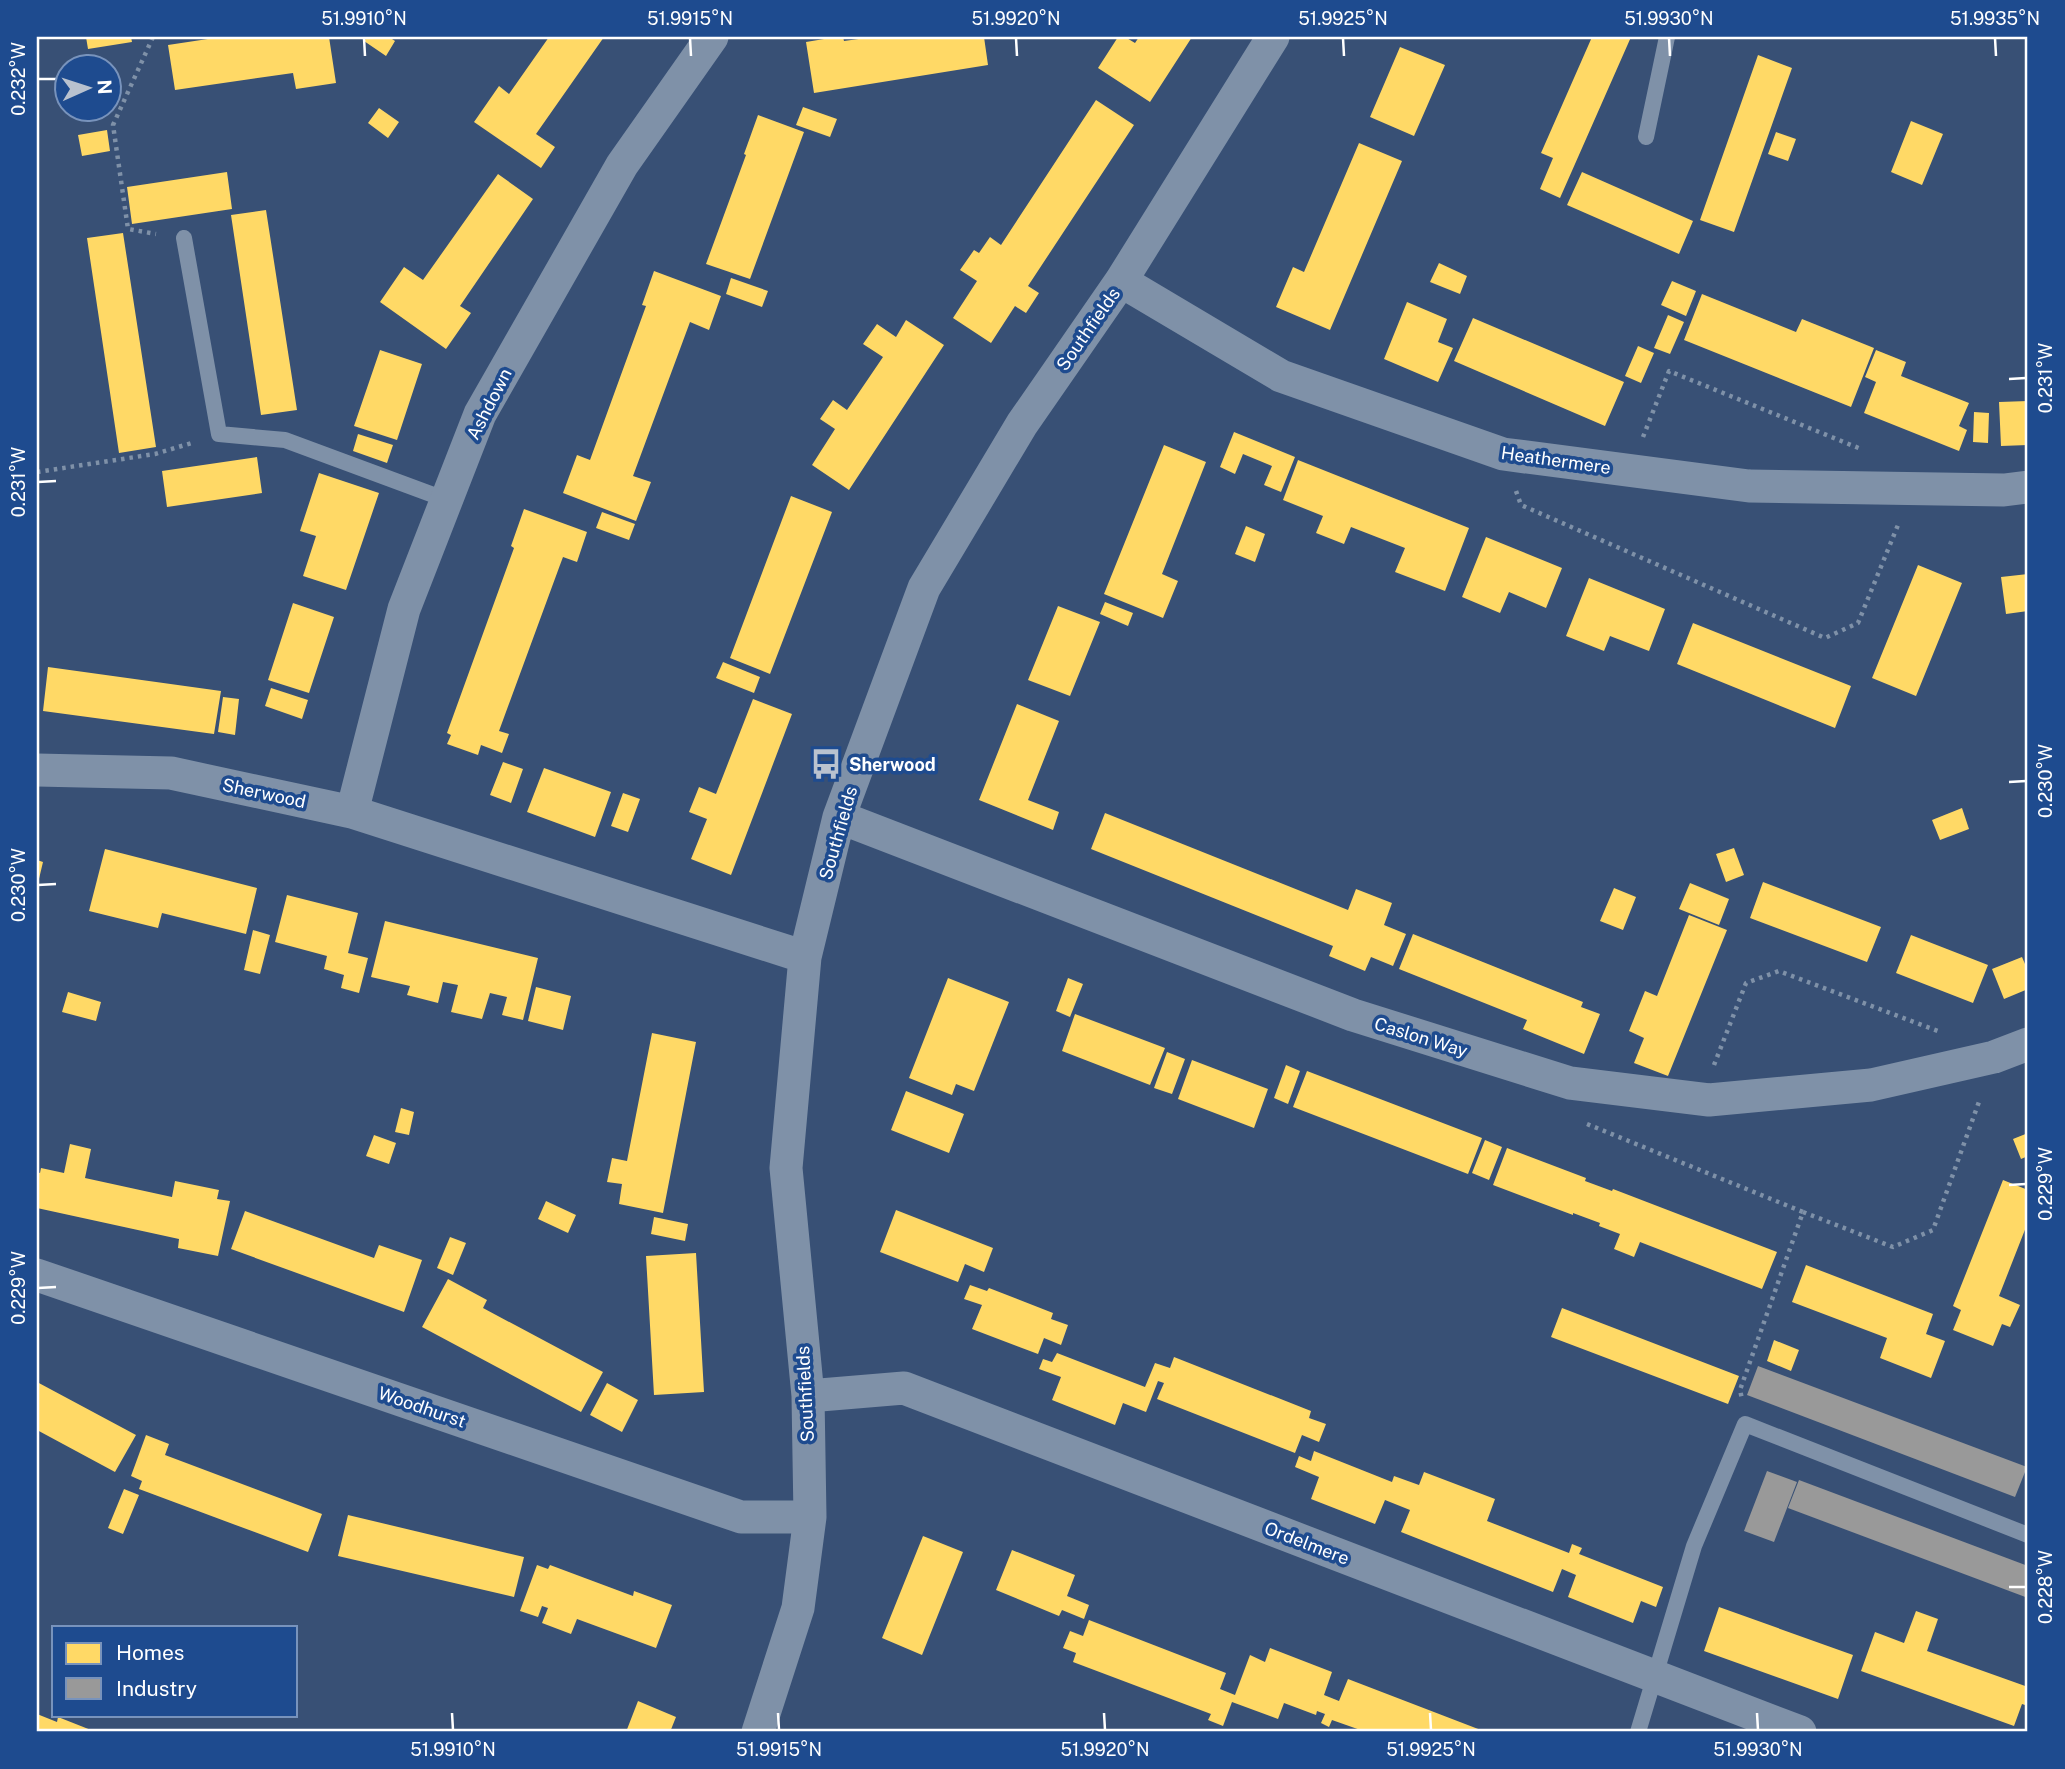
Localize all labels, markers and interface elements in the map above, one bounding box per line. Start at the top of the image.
text: 51.9910°N [321,8,407,29]
text: 51.9915°N [647,8,733,29]
text: 51.9920°N [972,8,1060,29]
text: 51.9925°N [1298,8,1388,29]
text: 51.9930°N [1624,8,1714,29]
text: 51.9935°N [1950,8,2040,29]
text: 0.232°W [8,42,29,116]
north arrow [52,52,122,122]
text: N [94,79,116,95]
street label: Southfields [1052,284,1124,374]
text: 0.231°W [2035,343,2056,413]
street label: Ashdown [462,365,516,443]
street label: Heathermere [1500,442,1612,478]
text: 0.231°W [8,447,29,517]
text: 0.230°W [2035,744,2056,818]
bus stop icon: Sherwood [809,747,843,781]
place label: Sherwood [849,754,936,775]
street label: Sherwood [220,774,308,812]
street label: Southfields [815,784,861,882]
text: 0.230°W [8,848,29,922]
street label: Caslon Way [1372,1013,1471,1061]
text: 0.229°W [2035,1147,2056,1221]
text: 0.229°W [8,1251,29,1325]
street label: Southfields [792,1345,818,1443]
street label: Woodhurst [375,1382,469,1432]
street label: Ordelmere [1262,1517,1352,1569]
text: 0.228°W [2035,1550,2056,1624]
legend [52,1626,298,1716]
text: Homes [116,1640,184,1665]
text: Industry [116,1676,197,1701]
text: 51.9910°N [410,1739,496,1760]
text: 51.9915°N [736,1739,822,1760]
text: 51.9920°N [1061,1739,1149,1760]
text: 51.9925°N [1386,1739,1476,1760]
text: 51.9930°N [1713,1739,1803,1760]

